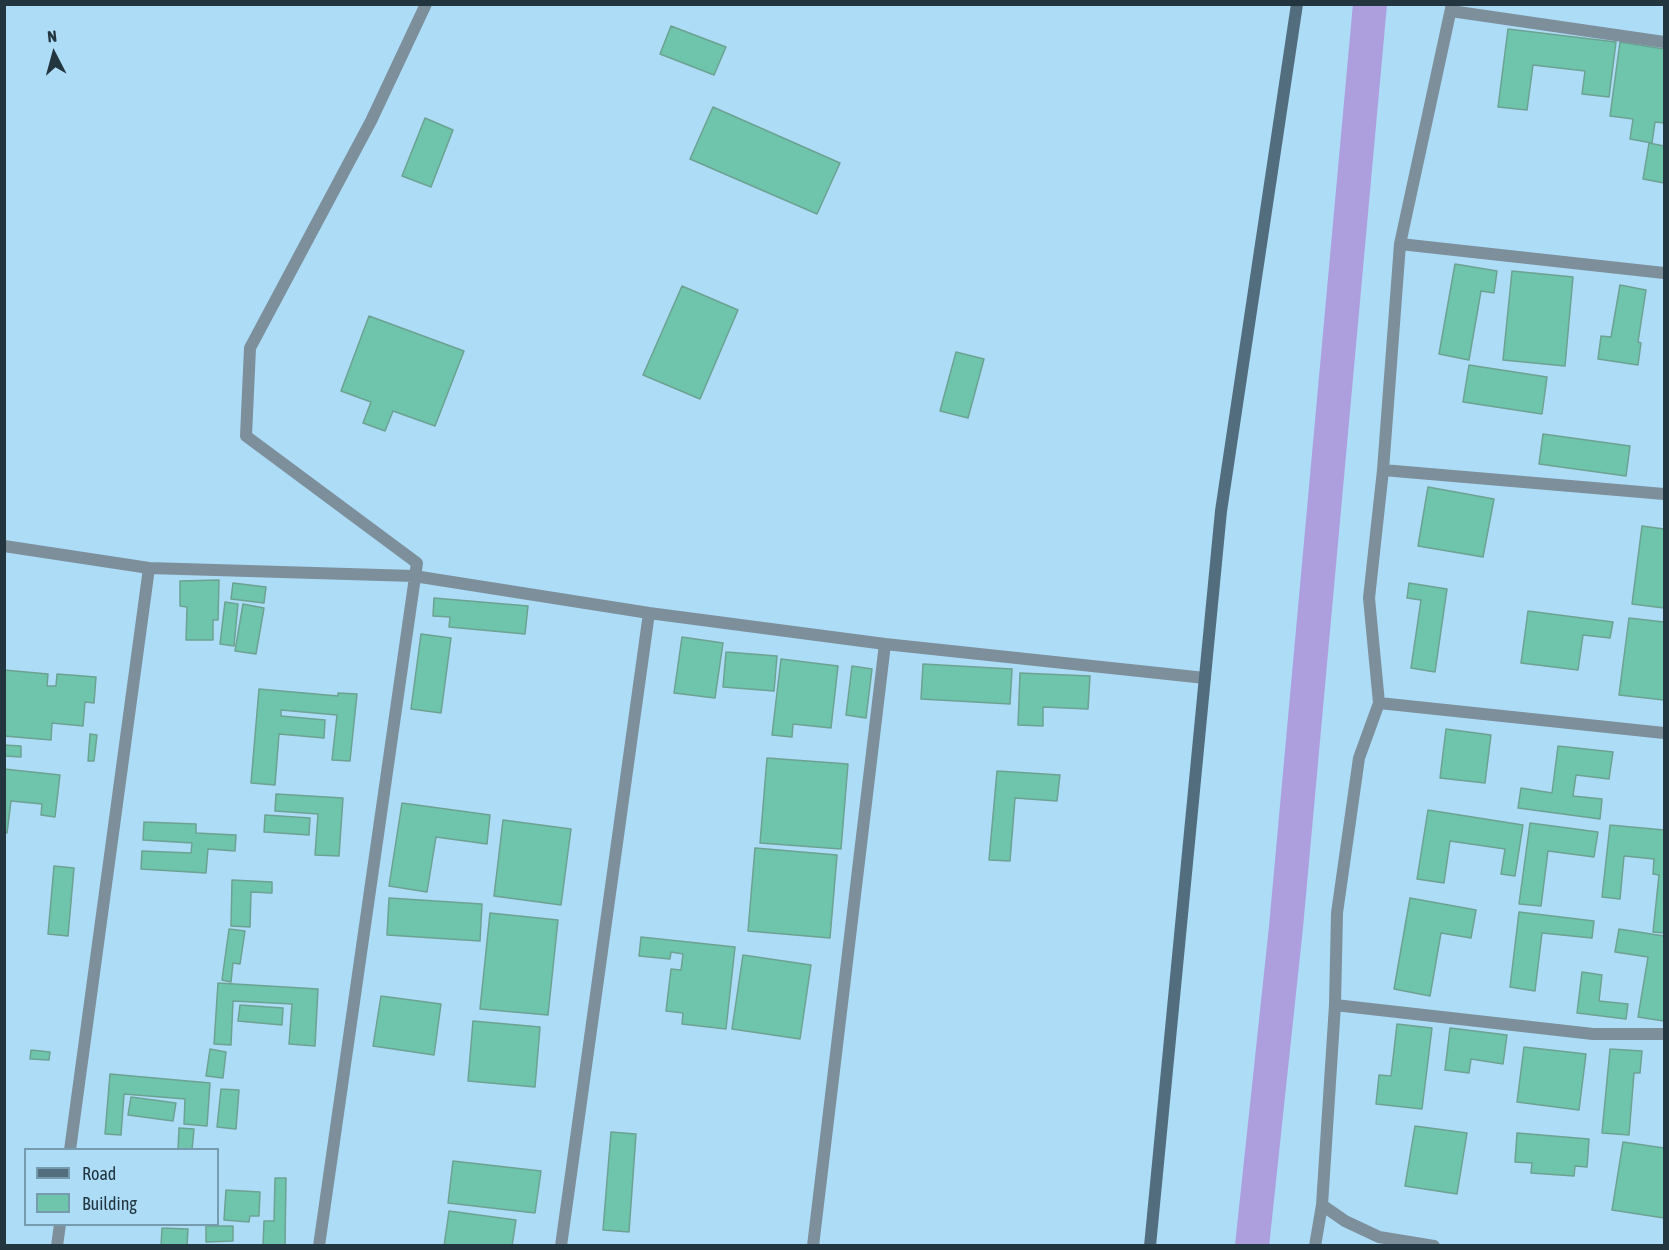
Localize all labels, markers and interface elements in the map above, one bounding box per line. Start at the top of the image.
north arrow [24,24,84,84]
text: N [46,27,58,46]
legend [24,1148,219,1226]
text: Road [82,1163,116,1184]
text: Building [82,1193,137,1214]

